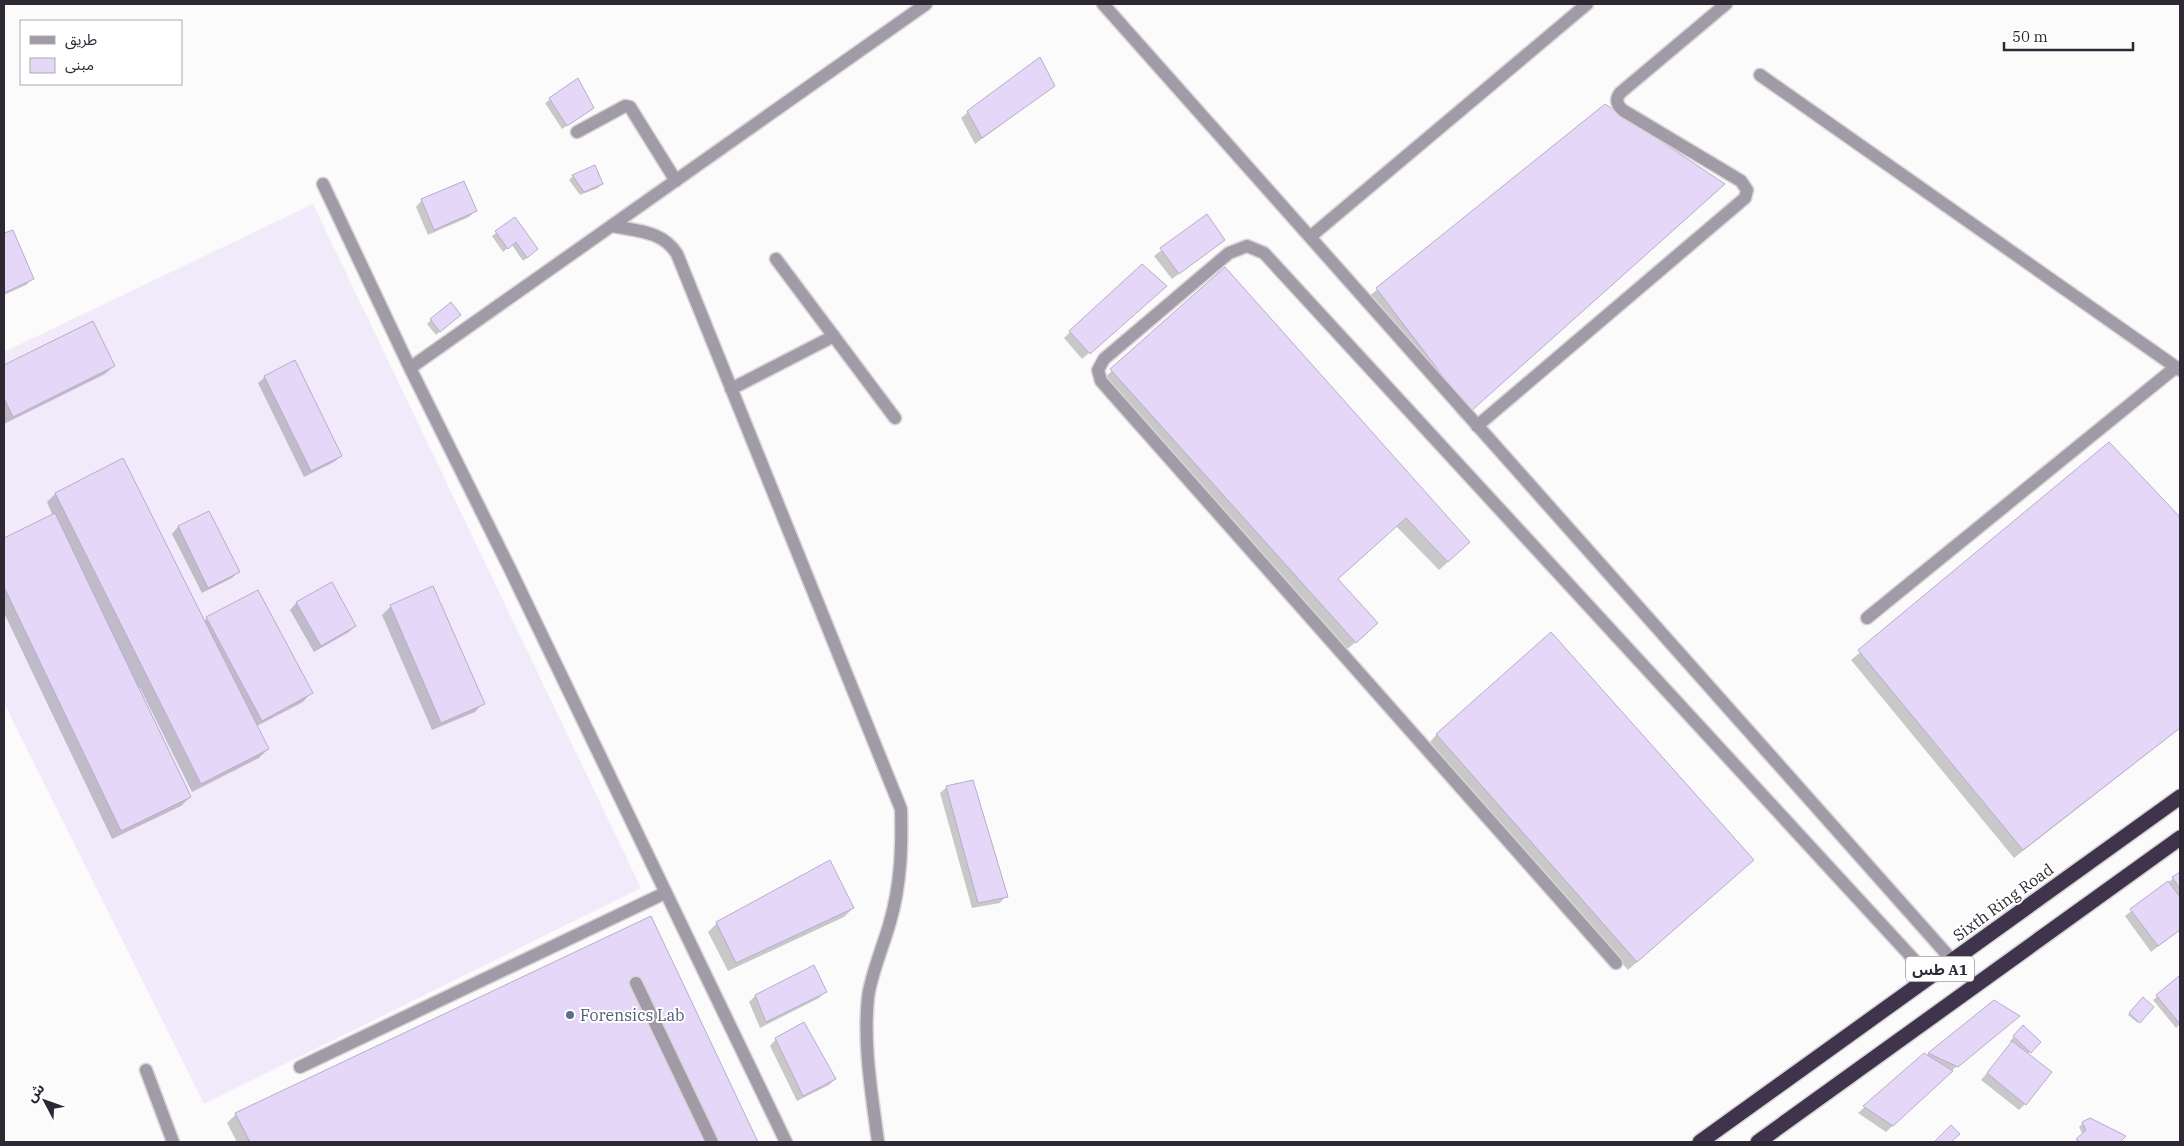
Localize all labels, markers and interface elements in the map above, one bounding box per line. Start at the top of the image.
legend [20,20,182,85]
scale bar [2004,20,2133,52]
text: 50 m [2012,27,2048,46]
text: طريق [65,30,97,50]
text: مبنى [65,55,94,74]
street label: Sixth Ring Road [1949,859,2057,945]
road number: طس A1 [1906,956,1974,982]
place label: Forensics Lab [580,1005,685,1025]
marker: Forensics Lab [564,1009,576,1021]
north arrow [20,1076,70,1126]
text: ش [22,1079,48,1106]

